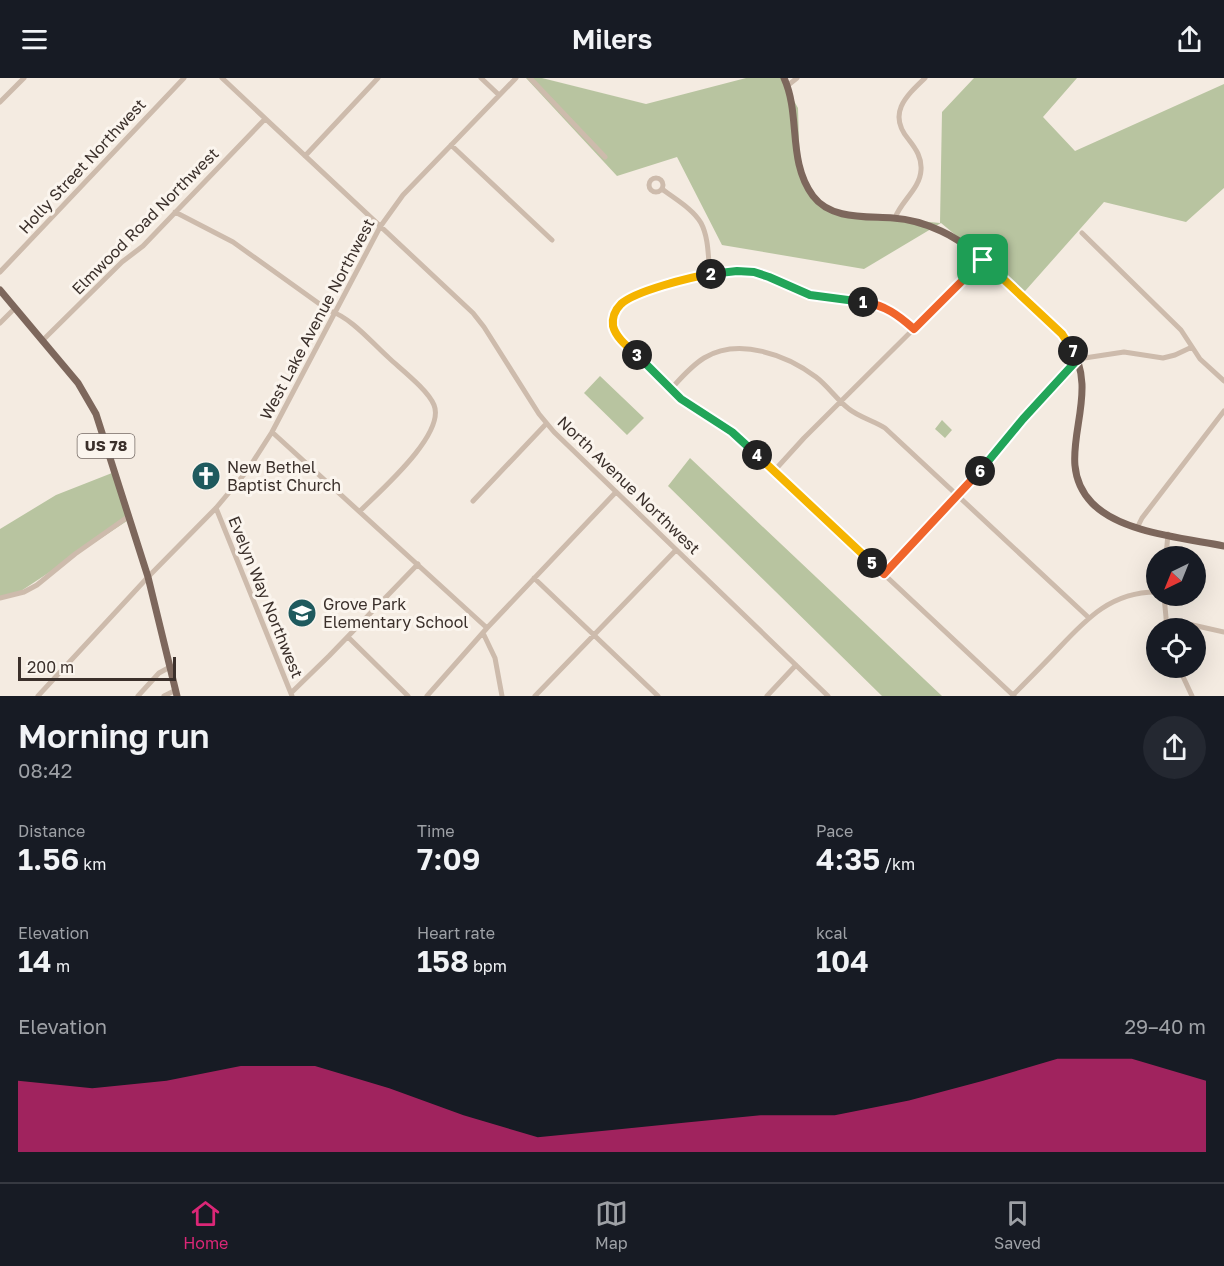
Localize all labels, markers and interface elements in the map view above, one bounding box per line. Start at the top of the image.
icon: menu [18,23,51,56]
text: Milers [572,23,652,55]
icon: share [1173,23,1206,56]
street label: Holly Street Northwest [14,94,150,238]
street label: Elmwood Road Northwest [67,143,223,299]
street label: West Lake Avenue Northwest [255,215,379,423]
pin [957,234,1008,285]
icon: arrive [966,243,999,276]
pin: 2 [696,259,726,289]
text: 2 [706,264,716,284]
pin: 1 [848,287,878,317]
text: 1 [859,292,867,312]
pin: 7 [1058,336,1088,366]
pin: 3 [622,340,652,370]
text: 7 [1069,341,1077,361]
text: 3 [632,345,642,365]
street label: North Avenue Northwest [554,412,704,558]
road number: US 78 [78,434,134,458]
pin: 4 [742,440,772,470]
text: 4 [752,445,762,465]
pin: 6 [965,456,995,486]
place label: New Bethel Baptist Church [227,457,341,495]
church icon: New Bethel Baptist Church [190,460,222,492]
text: 6 [975,461,985,481]
street label: Evelyn Way Northwest [224,513,308,681]
north arrow [1146,546,1206,606]
map controls [1146,546,1206,678]
pin: 5 [857,548,887,578]
text: 5 [867,553,877,573]
place label: Grove Park Elementary School [323,594,468,632]
school or university icon: Grove Park Elementary School [286,597,318,629]
button: locate [1146,618,1206,678]
scale bar [18,654,176,682]
text: 200 m [27,657,74,677]
text: Morning run [18,716,210,755]
button: share [1143,716,1206,779]
text: 08:42 [18,758,72,782]
text: Distance [18,821,85,841]
text: Time [417,821,455,841]
text: Pace [816,821,853,841]
text: 1.56 [18,841,79,877]
text: 7:09 [417,841,480,877]
text: 4:35 [816,841,880,877]
text: km [79,854,106,874]
text: /km [880,854,915,874]
text: Elevation [18,923,89,943]
text: Heart rate [417,923,495,943]
text: kcal [816,923,848,943]
text: 14 [18,943,52,979]
text: 158 [417,943,469,979]
text: 104 [816,943,869,979]
text: m [52,956,70,976]
text: bpm [469,956,507,976]
text: Elevation [18,1014,107,1038]
text: 29–40 m [1124,1014,1206,1038]
tab: Home [183,1197,228,1253]
tab: Map [595,1197,628,1253]
tab: Saved [994,1197,1041,1253]

